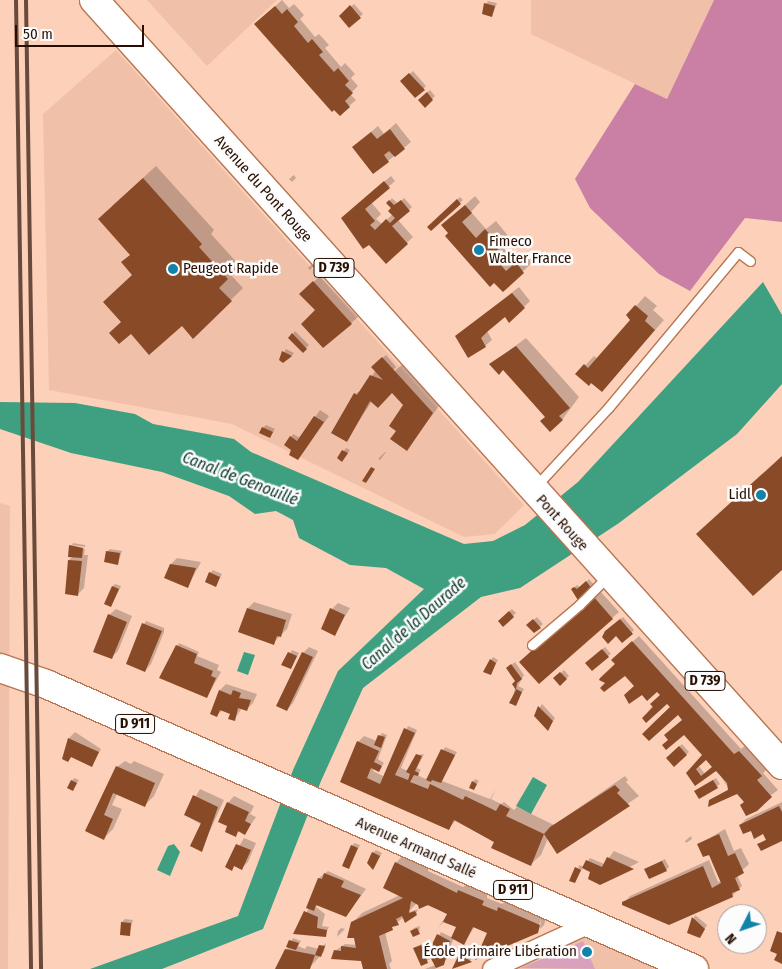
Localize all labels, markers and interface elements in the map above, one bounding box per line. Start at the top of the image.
scale bar [18,15,146,47]
text: 50 m [23,25,53,43]
street label: Avenue du Pont Rouge [210,132,316,246]
place label: Fimeco Walter France [489,232,571,267]
marker: Fimeco Walter France [473,244,485,256]
road number: D 739 [313,256,355,280]
place label: Peugeot Rapide [183,260,279,278]
marker: Peugeot Rapide [167,263,179,275]
water label: Canal de Genouillé [180,448,300,510]
place label: Lidl [729,486,751,504]
marker: Lidl [755,489,767,501]
street label: Pont Rouge [532,491,592,555]
water label: Canal de la Daurade [358,573,470,675]
road number: D 739 [684,669,726,692]
road number: D 911 [115,712,155,736]
street label: Avenue Armand Sallé [353,813,479,883]
road number: D 911 [493,878,533,902]
north arrow [717,904,767,954]
text: N [722,930,740,947]
place label: École primaire Libération [424,943,577,961]
marker: École primaire Libération [581,946,593,958]

